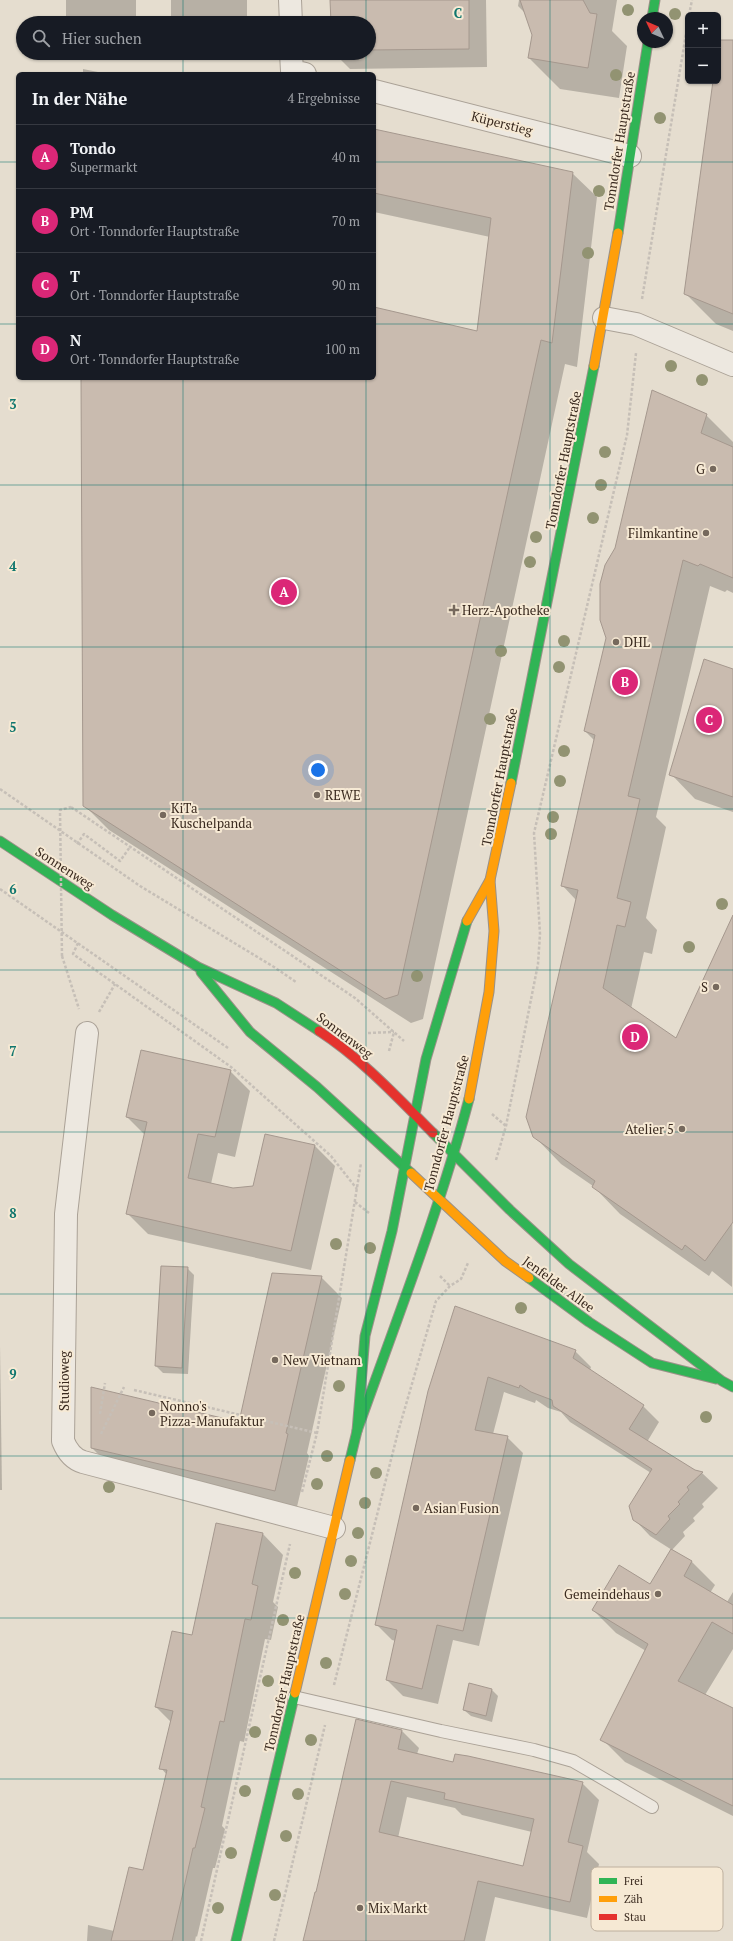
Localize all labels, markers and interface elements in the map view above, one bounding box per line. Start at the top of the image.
text: C [454,4,462,22]
north arrow [637,12,673,48]
map controls [685,12,721,84]
button: + [685,12,721,48]
search box [16,16,376,60]
icon: search [30,27,52,49]
text: Hier suchen [62,28,142,48]
button: − [685,48,721,84]
street label: Tonndorfer Hauptstraße [599,70,639,212]
text: In der Nähe [32,87,127,110]
text: 4 Ergebnisse [287,89,360,107]
street label: Küperstieg [470,107,535,139]
text: Tondo [70,138,116,158]
text: A [40,148,50,166]
text: 40 m [332,148,360,166]
text: Supermarkt [70,158,138,176]
text: PM [70,202,94,222]
text: B [41,212,49,230]
text: 70 m [332,212,360,230]
text: Ort · Tonndorfer Hauptstraße [70,222,239,240]
text: T [70,266,80,286]
text: C [41,276,49,294]
text: 90 m [332,276,360,294]
text: Ort · Tonndorfer Hauptstraße [70,286,239,304]
text: N [70,330,81,350]
text: D [40,340,50,358]
text: 100 m [325,340,360,358]
text: Ort · Tonndorfer Hauptstraße [70,350,239,368]
street label: Tonndorfer Hauptstraße [541,389,585,531]
text: 3 [9,395,17,413]
place label: G [696,460,705,478]
marker: G [708,464,718,474]
place label: Filmkantine [628,524,698,542]
marker: Filmkantine [701,528,711,538]
text: 4 [9,557,17,575]
pin: A [271,577,297,607]
place label: Herz-Apotheke [462,601,550,619]
marker: Herz-Apotheke [449,605,459,615]
place label: DHL [624,633,650,651]
marker: DHL [611,637,621,647]
pin: B [612,667,638,697]
pin: C [696,705,722,735]
street label: Tonndorfer Hauptstraße [477,706,521,848]
text: 5 [9,718,17,736]
your location [308,760,328,780]
place label: REWE [325,786,361,804]
marker: REWE [312,790,322,800]
place label: KiTa Kuschelpanda [171,799,252,832]
marker: KiTa Kuschelpanda [158,810,168,820]
street label: Sonnenweg [32,842,98,894]
text: 6 [9,880,17,898]
place label: S [701,978,708,996]
marker: S [711,982,721,992]
street label: Sonnenweg [313,1008,377,1062]
pin: D [622,1022,648,1052]
text: 7 [9,1042,17,1060]
street label: Tonndorfer Hauptstraße [419,1053,473,1193]
place label: Atelier 5 [625,1120,674,1138]
marker: Atelier 5 [677,1124,687,1134]
text: 8 [9,1204,17,1222]
street label: Jenfelder Allee [519,1252,599,1316]
street label: Studioweg [55,1351,73,1411]
place label: New Vietnam [283,1351,361,1369]
marker: New Vietnam [270,1355,280,1365]
text: 9 [9,1365,17,1383]
place label: Nonno's Pizza-Manufaktur [160,1397,264,1430]
marker: Nonno's Pizza-Manufaktur [147,1408,157,1418]
place label: Asian Fusion [424,1499,499,1517]
marker: Asian Fusion [411,1503,421,1513]
place label: Gemeindehaus [564,1585,650,1603]
marker: Gemeindehaus [653,1589,663,1599]
street label: Tonndorfer Hauptstraße [259,1613,309,1753]
legend [591,1867,723,1931]
text: Frei [624,1874,643,1888]
text: Zäh [624,1892,643,1906]
place label: Mix Markt [368,1899,428,1917]
marker: Mix Markt [355,1903,365,1913]
text: Stau [624,1910,647,1924]

